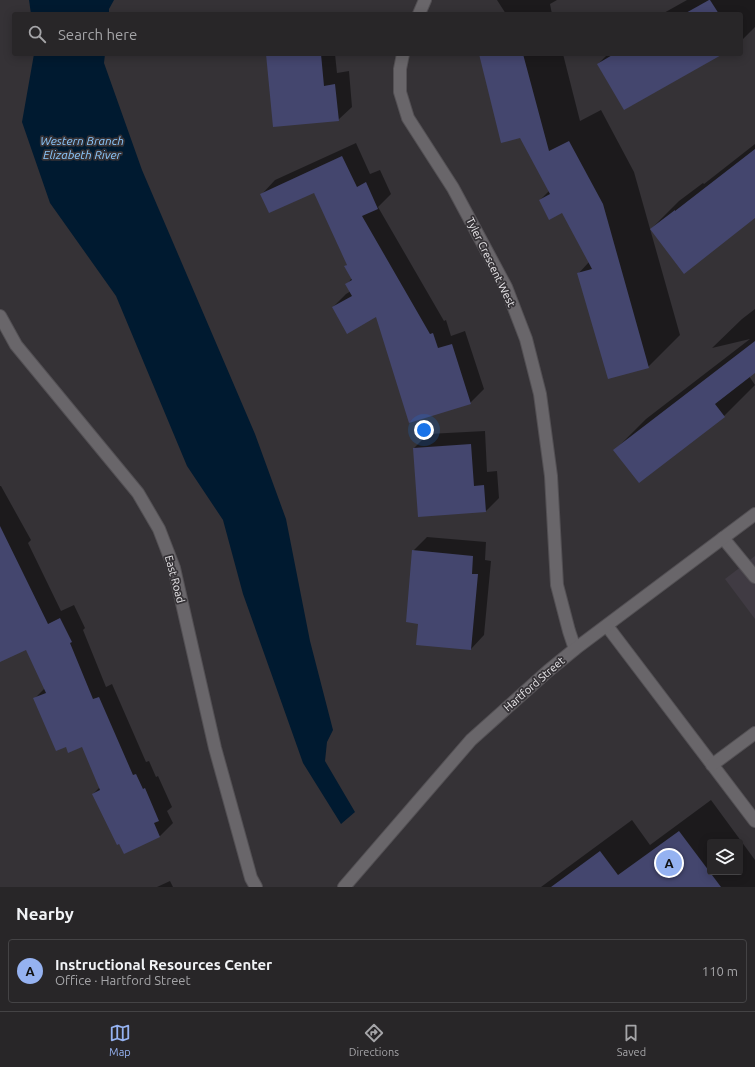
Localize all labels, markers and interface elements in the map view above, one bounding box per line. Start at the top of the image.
search box [12,12,743,56]
icon: search [26,23,48,45]
text: Search here [58,26,137,43]
water label: Western Branch Elizabeth River [40,134,124,161]
street label: Tyler Crescent West [464,215,518,309]
your location [414,420,434,440]
street label: East Road [163,554,187,604]
street label: Hartford Street [501,654,567,714]
map controls [707,839,743,875]
button: layers [707,839,743,875]
pin: A [656,848,682,878]
text: Nearby [16,904,74,923]
text: Instructional Resources Center [55,956,272,973]
text: A [25,964,35,978]
text: 110 m [702,964,738,978]
text: Office · Hartford Street [55,973,191,987]
tab: Map [109,1022,131,1058]
tab: Directions [349,1022,399,1058]
tab: Saved [617,1022,646,1058]

